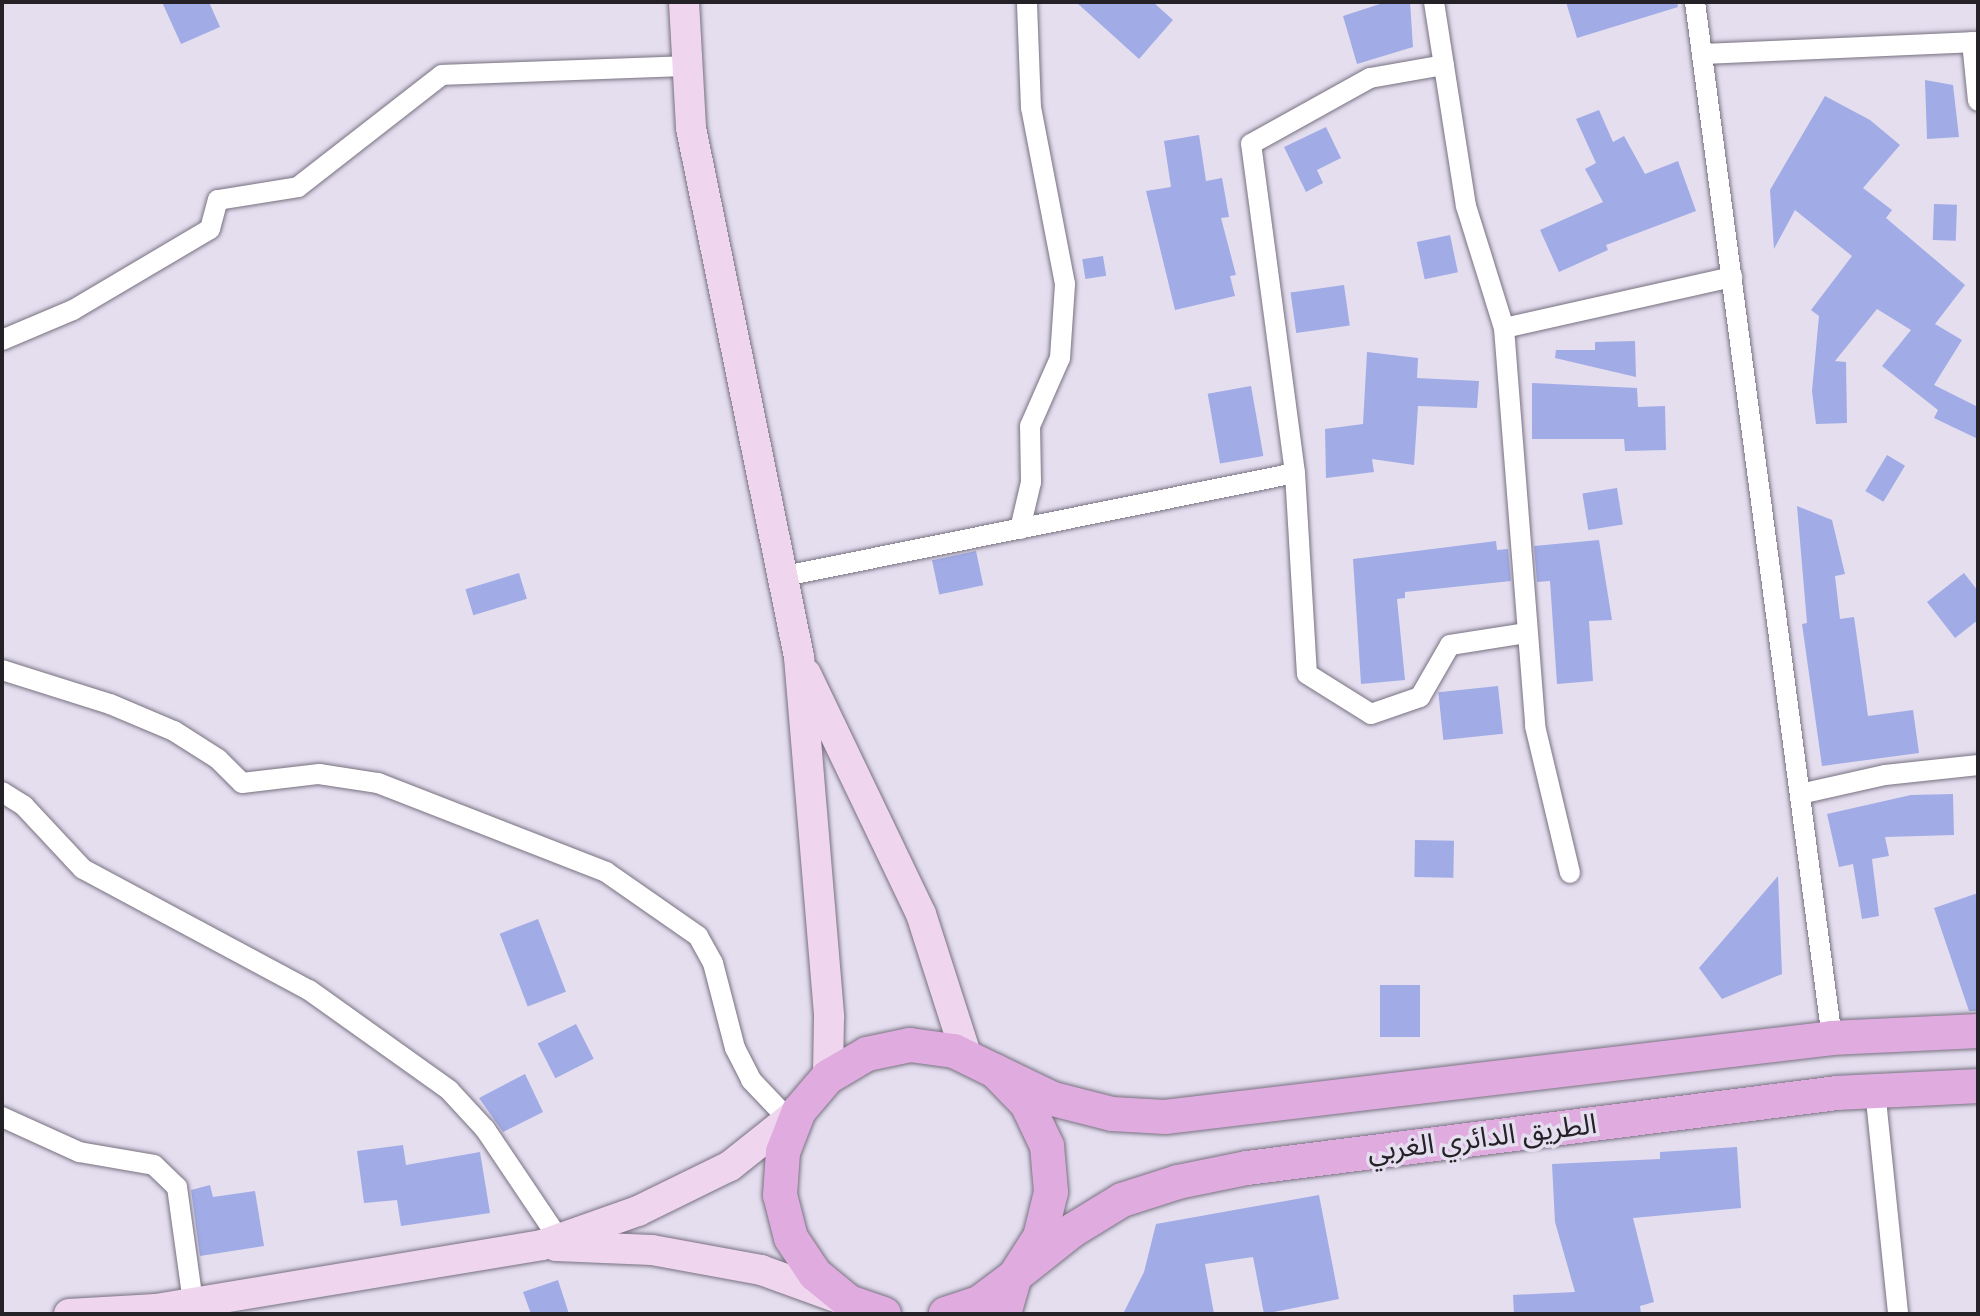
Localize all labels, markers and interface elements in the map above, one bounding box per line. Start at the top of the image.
street label: الطريق الدائري الغربي [1366,1107,1598,1169]

